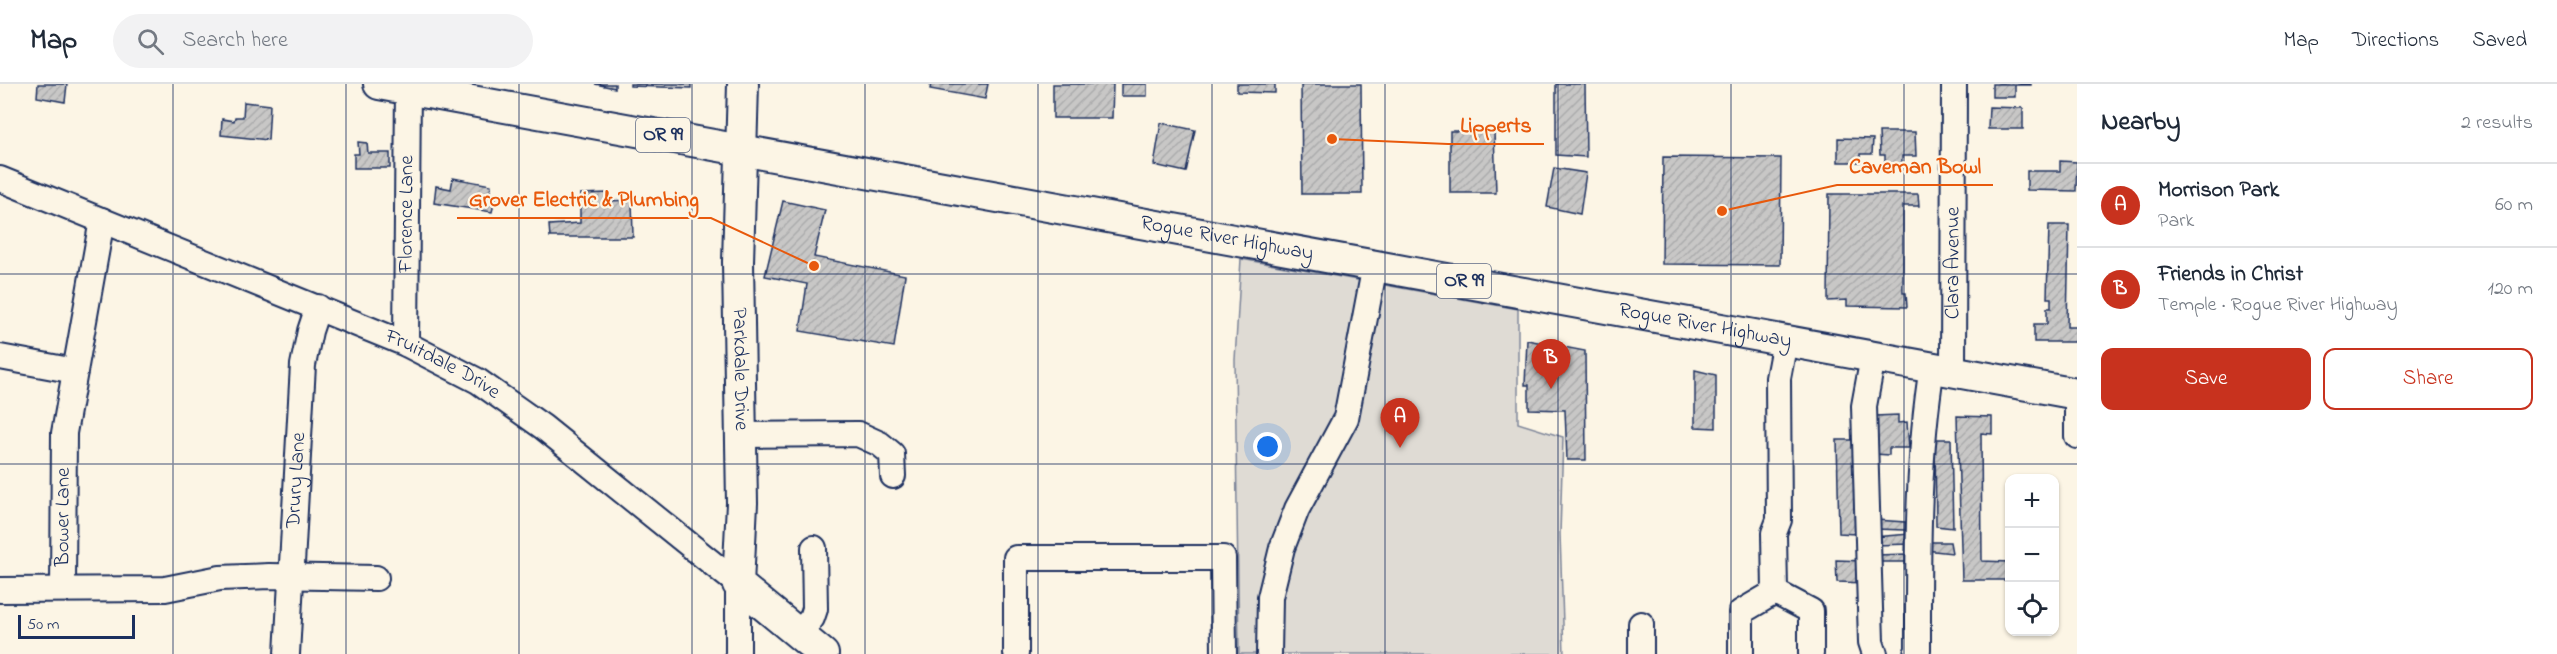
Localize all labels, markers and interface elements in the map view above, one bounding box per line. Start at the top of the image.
search box [113,14,533,68]
text: Map [30,21,77,62]
icon: search [134,25,167,58]
text: Search here [182,25,288,57]
text: Map [2283,26,2319,56]
text: Directions [2352,26,2439,56]
text: Saved [2472,26,2527,56]
callout: Lipperts [1448,104,1544,144]
text: Nearby [2101,104,2180,142]
text: 2 results [2461,109,2533,138]
text: Lipperts [1460,111,1532,143]
road number: OR 99 [636,118,690,152]
callout: Caveman Bowl [1837,145,1993,185]
text: Caveman Bowl [1849,152,1981,184]
street label: Florence Lane [392,155,422,274]
text: Morrison Park [2158,175,2279,207]
callout: Grover Electric & Plumbing [457,178,711,218]
text: Grover Electric & Plumbing [469,185,699,218]
text: A [2114,191,2127,220]
text: 60 m [2495,191,2533,220]
street label: Clara Avenue [1938,206,1969,319]
text: Park [2158,207,2194,236]
street label: Rogue River Highway [1138,208,1316,271]
text: Friends in Christ [2158,259,2303,291]
road number: OR 99 [1437,264,1491,298]
text: B [2114,275,2127,304]
text: 120 m [2488,275,2533,304]
text: Temple · Rogue River Highway [2158,291,2398,320]
street label: Rogue River Highway [1616,296,1794,359]
street label: Parkdale Drive [724,307,756,431]
street label: Fruitdale Drive [380,322,507,407]
pin: B [1532,340,1570,389]
button: Save [2101,348,2311,410]
button: Share [2323,348,2533,410]
pin: A [1380,398,1420,448]
street label: Drury Lane [279,431,314,530]
your location [1253,432,1282,461]
street label: Bower Lane [48,467,79,568]
map controls [2005,474,2059,636]
button: + [2005,474,2059,528]
button: − [2005,528,2059,582]
button: locate [2005,582,2059,636]
scale bar [18,612,135,640]
text: 50 m [27,613,59,637]

